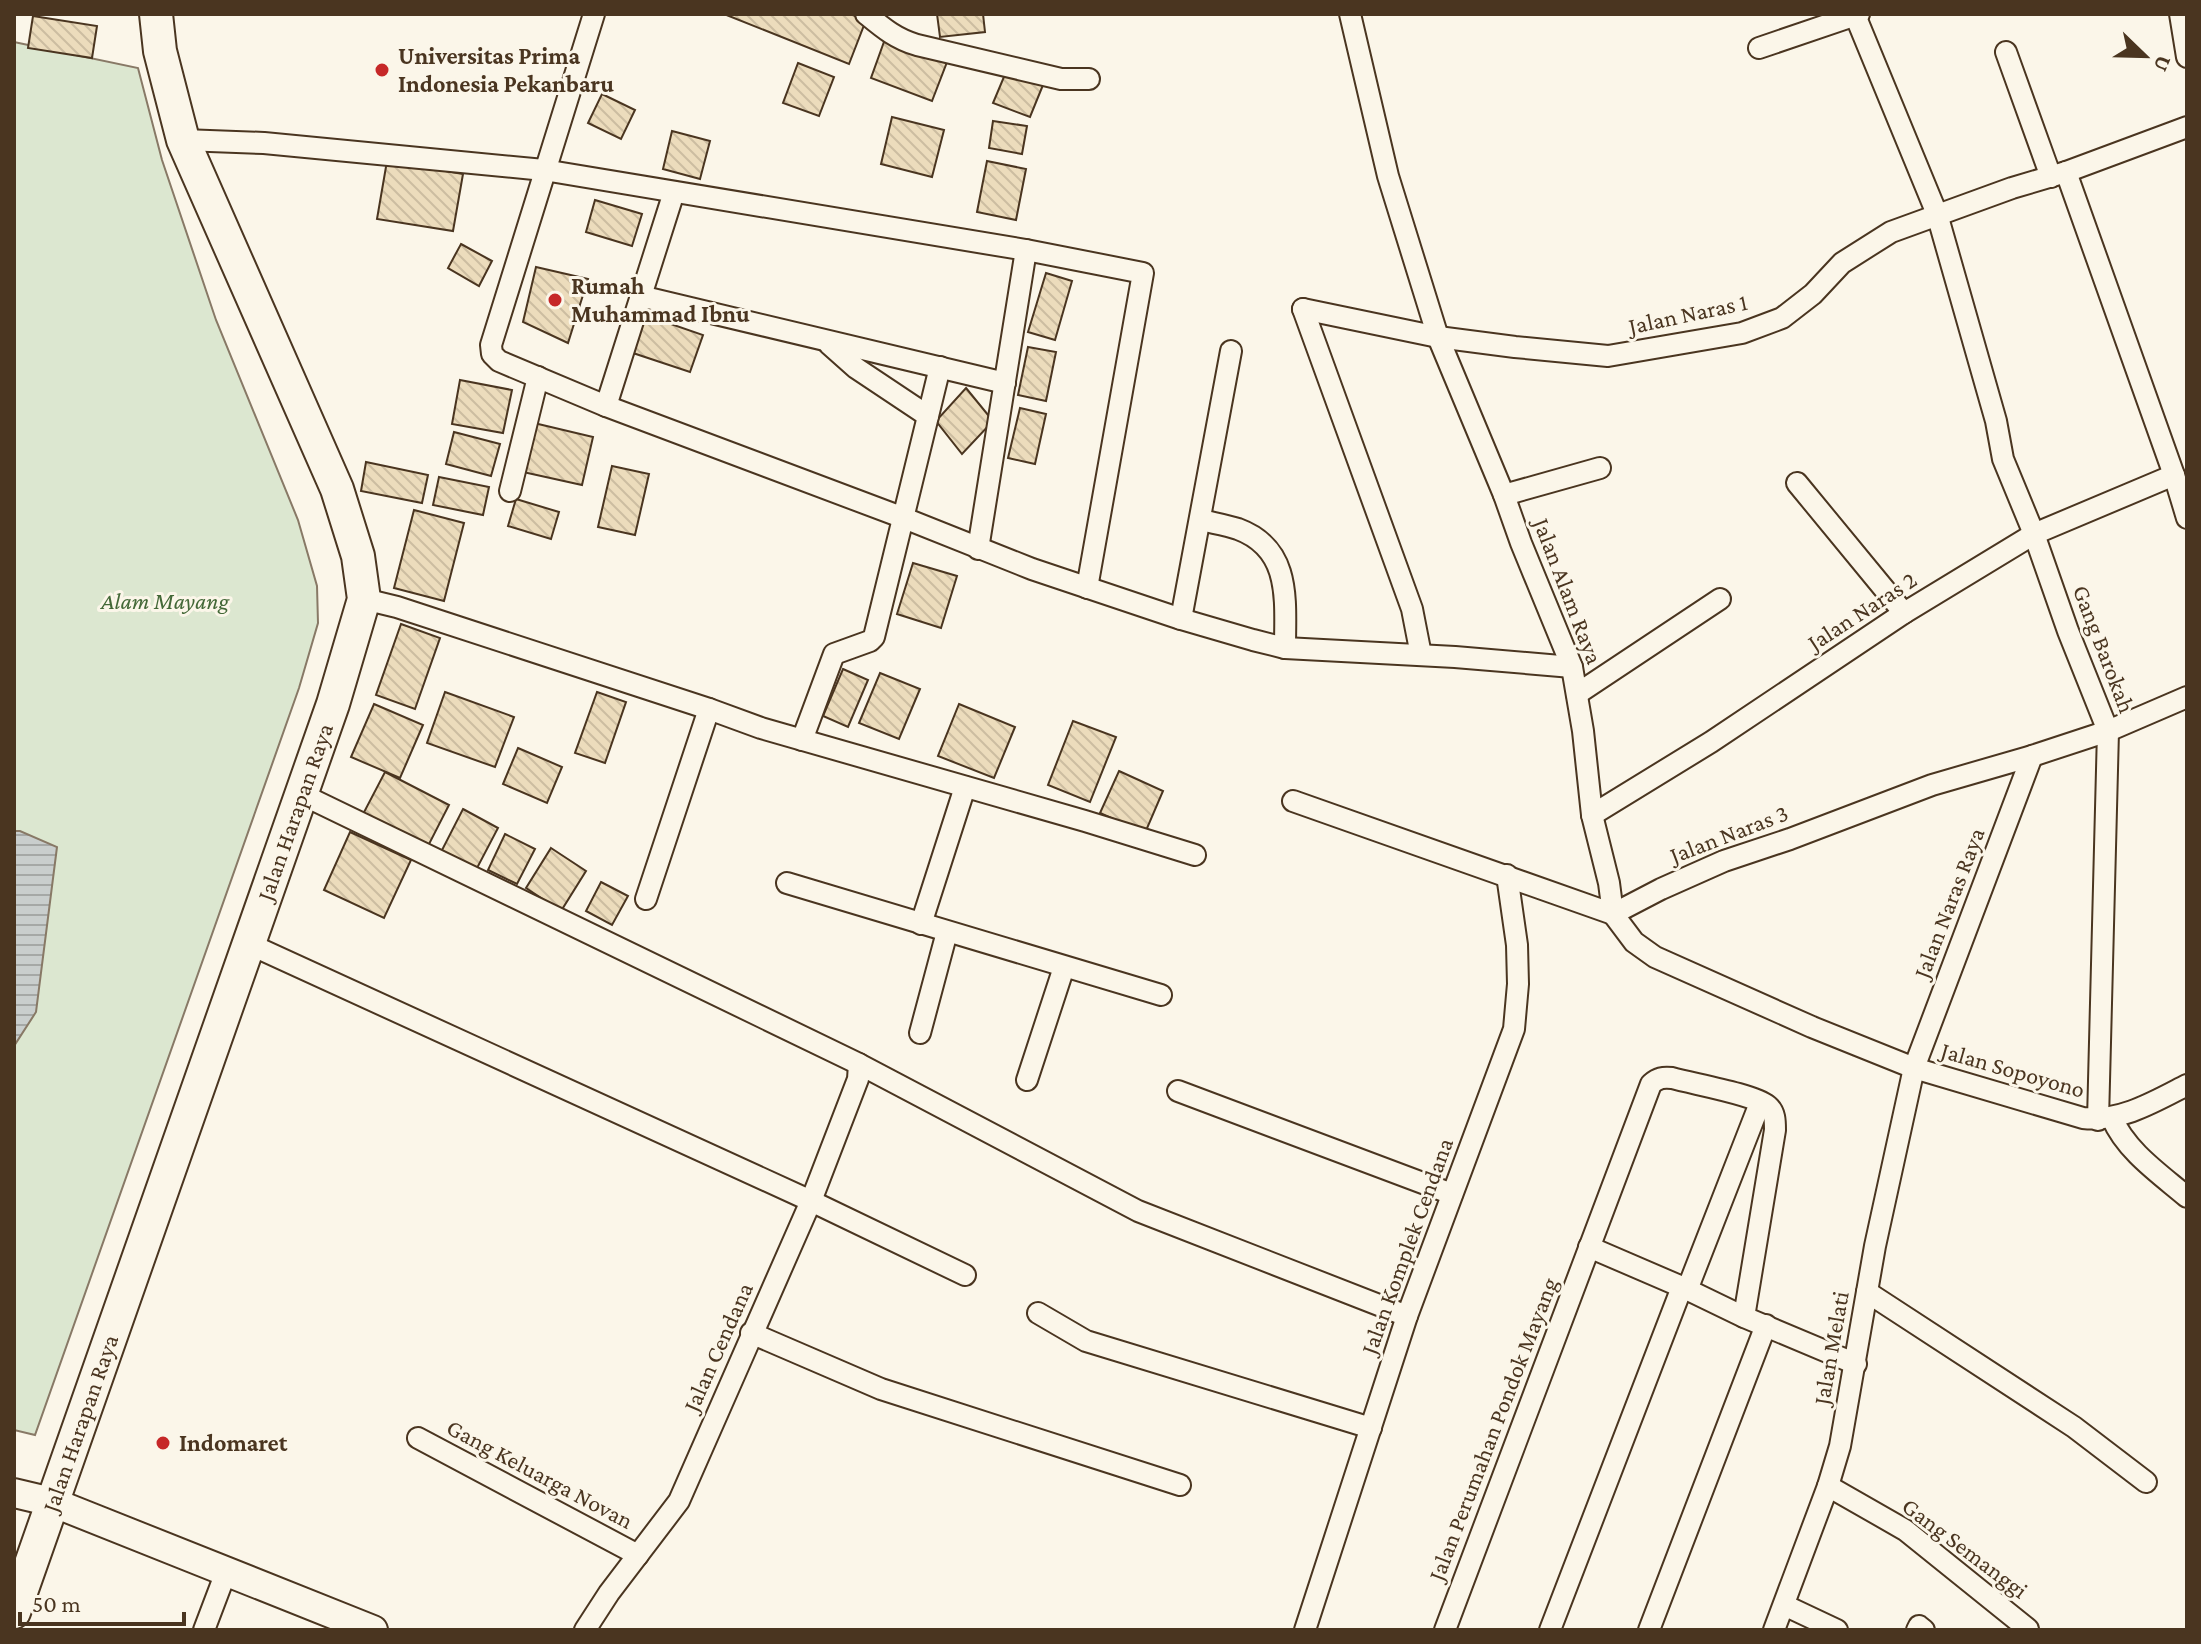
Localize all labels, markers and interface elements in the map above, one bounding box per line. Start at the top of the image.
north arrow [2105,16,2185,96]
place label: Universitas Prima Indonesia Pekanbaru [398,42,614,97]
text: U [2149,52,2177,75]
marker: Universitas Prima Indonesia Pekanbaru [373,61,391,79]
place label: Rumah Muhammad Ibnu [571,272,750,327]
street label: Jalan Naras 1 [1624,288,1750,340]
marker: Rumah Muhammad Ibnu [546,291,564,309]
street label: Jalan Alam Raya [1528,512,1609,668]
street label: Jalan Naras 2 [1801,565,1921,657]
street label: Gang Barokah [2068,581,2141,717]
park label: Alam Mayang [100,587,230,614]
street label: Jalan Harapan Raya [250,719,338,906]
street label: Jalan Naras 3 [1664,799,1792,869]
street label: Jalan Naras Raya [1907,824,1990,984]
street label: Jalan Sopoyono [1936,1036,2088,1103]
street label: Jalan Komplek Cendana [1354,1134,1458,1360]
street label: Jalan Perumahan Pondok Mayang [1421,1273,1563,1586]
street label: Jalan Cendana [676,1278,758,1417]
street label: Jalan Melati [1807,1289,1854,1409]
street label: Jalan Harapan Raya [36,1331,123,1517]
street label: Gang Keluarga Novan [442,1413,638,1534]
place label: Indomaret [179,1429,288,1456]
marker: Indomaret [154,1434,172,1452]
street label: Gang Semanggi [1897,1492,2033,1603]
scale bar [20,1576,184,1626]
text: 50 m [32,1590,81,1617]

